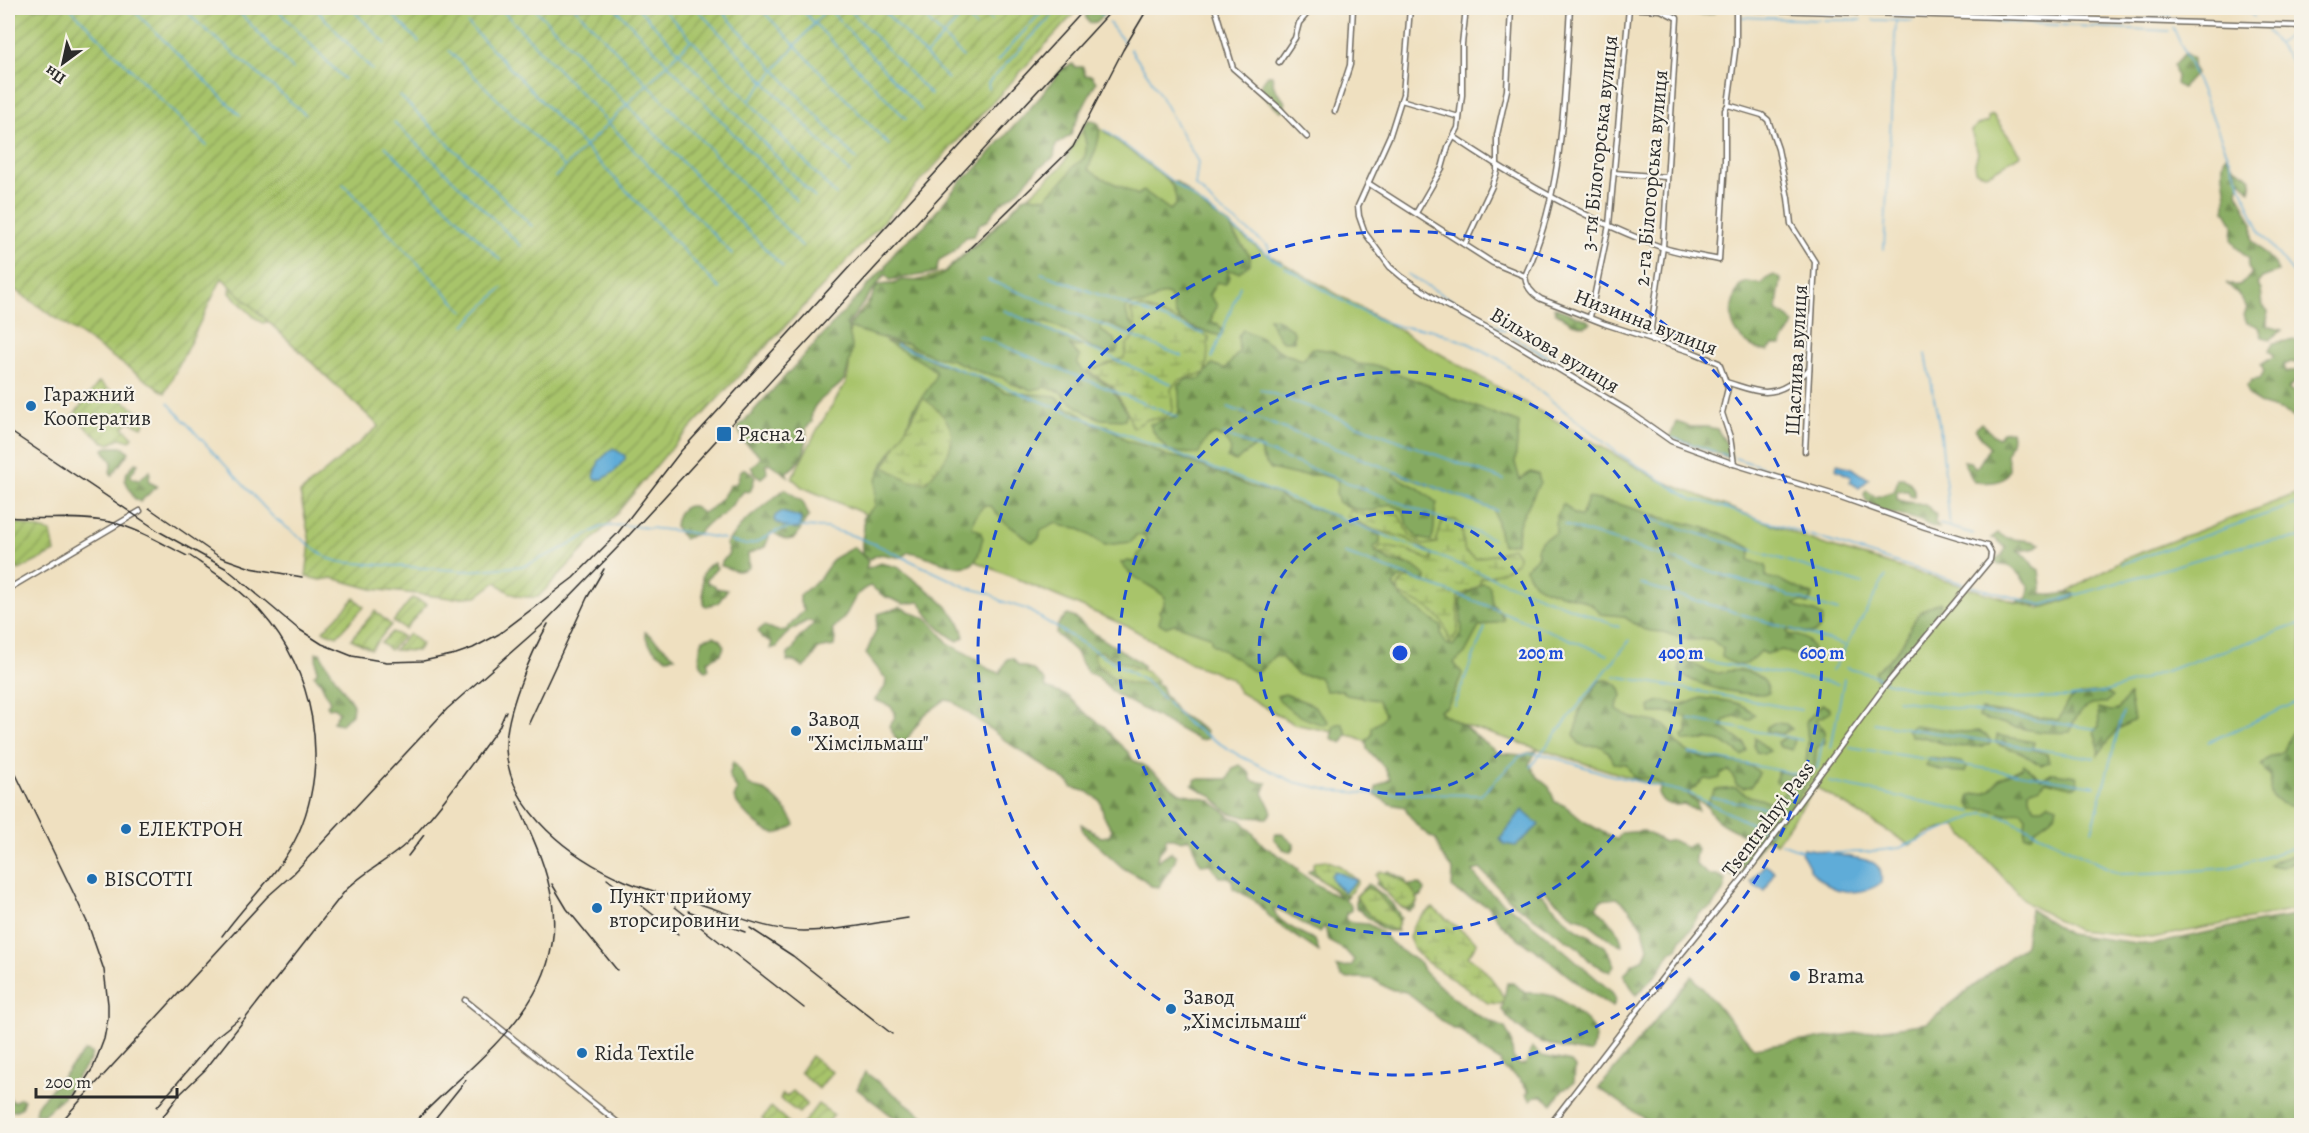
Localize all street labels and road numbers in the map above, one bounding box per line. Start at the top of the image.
street label: 3-тя Білогорська вулиця [1574,34,1624,252]
street label: 2-га Білогорська вулиця [1628,69,1674,287]
street label: Низинна вулиця [1570,282,1722,362]
street label: Щаслива вулиця [1778,284,1814,436]
street label: Вільхова вулиця [1485,300,1625,400]
street label: Tsentralnyi Pass [1715,755,1821,883]

